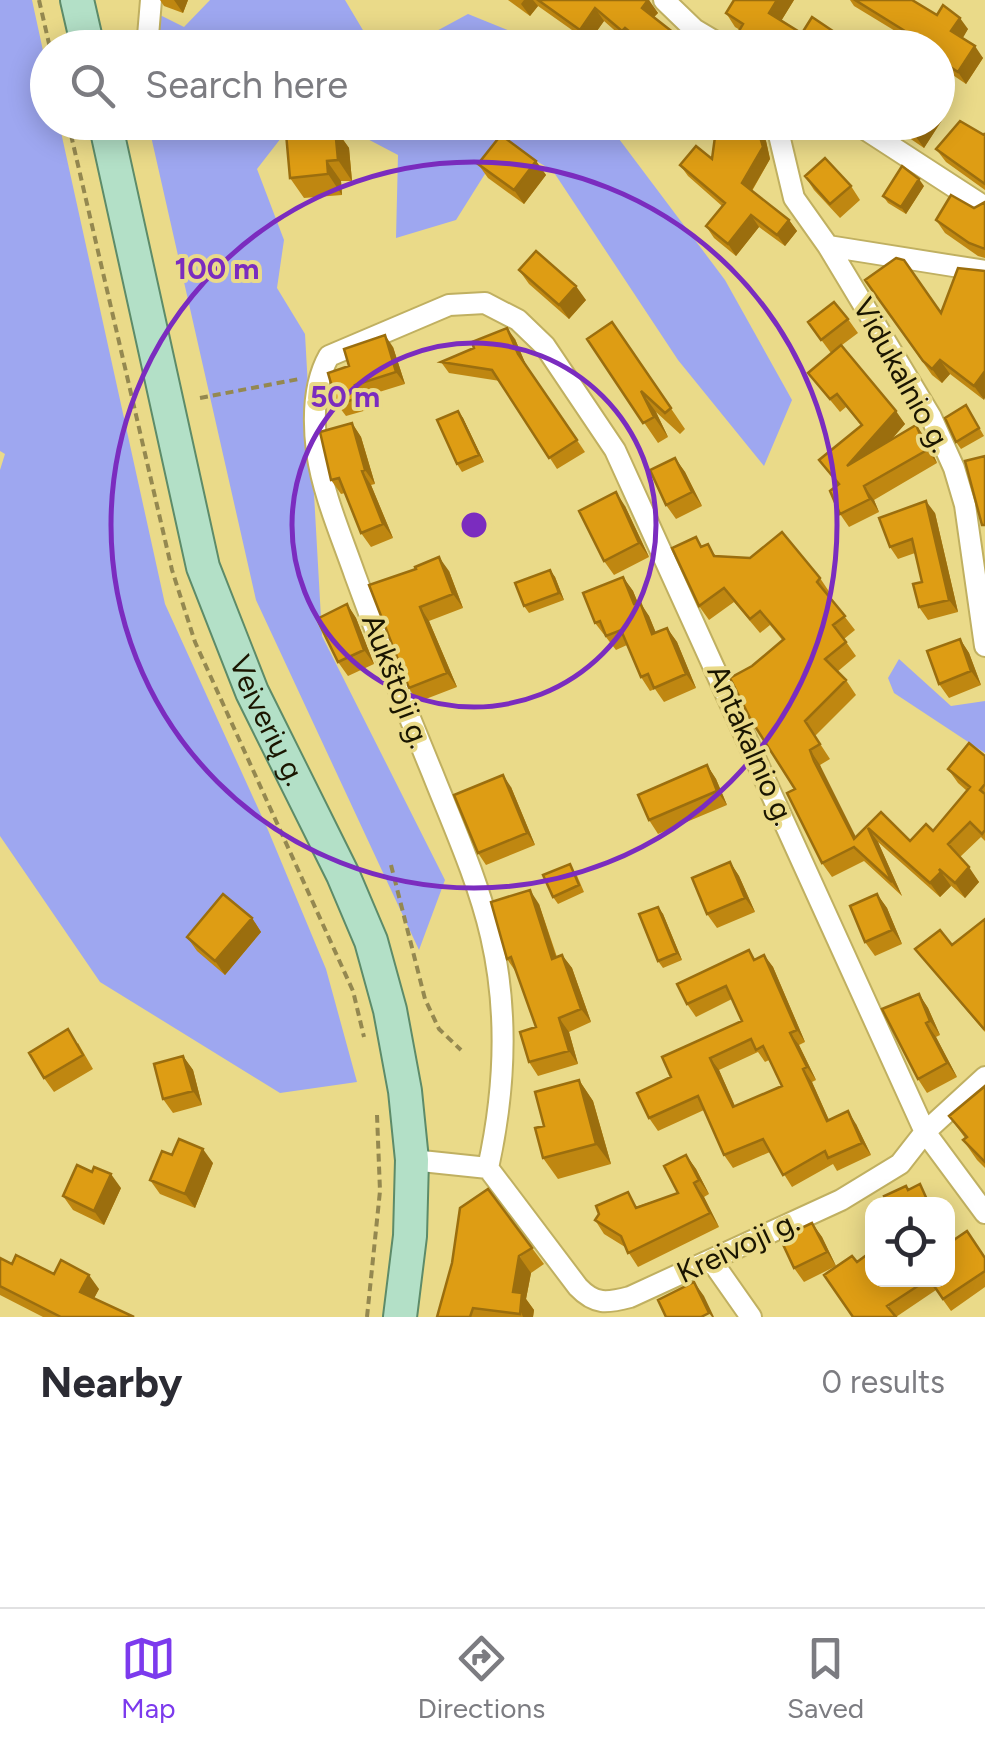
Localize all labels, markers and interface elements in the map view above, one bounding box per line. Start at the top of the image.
search box [30,30,955,140]
icon: search [65,58,120,113]
text: Search here [145,62,348,108]
text: 100 m [175,250,259,287]
street label: Vidukalnio g. [845,291,960,458]
text: 50 m [310,378,380,415]
centre of rings [456,507,492,543]
street label: Aukštoji g. [354,609,439,753]
street label: Veiverių g. [221,650,314,791]
street label: Antakalnio g. [700,659,803,831]
map controls [865,1197,955,1287]
button: locate [865,1197,955,1287]
street label: Kreivoji g. [671,1202,805,1291]
text: Nearby [40,1357,182,1408]
text: 0 results [821,1363,945,1401]
tab: Map [121,1631,176,1725]
tab: Directions [418,1631,545,1725]
tab: Saved [787,1631,864,1725]

